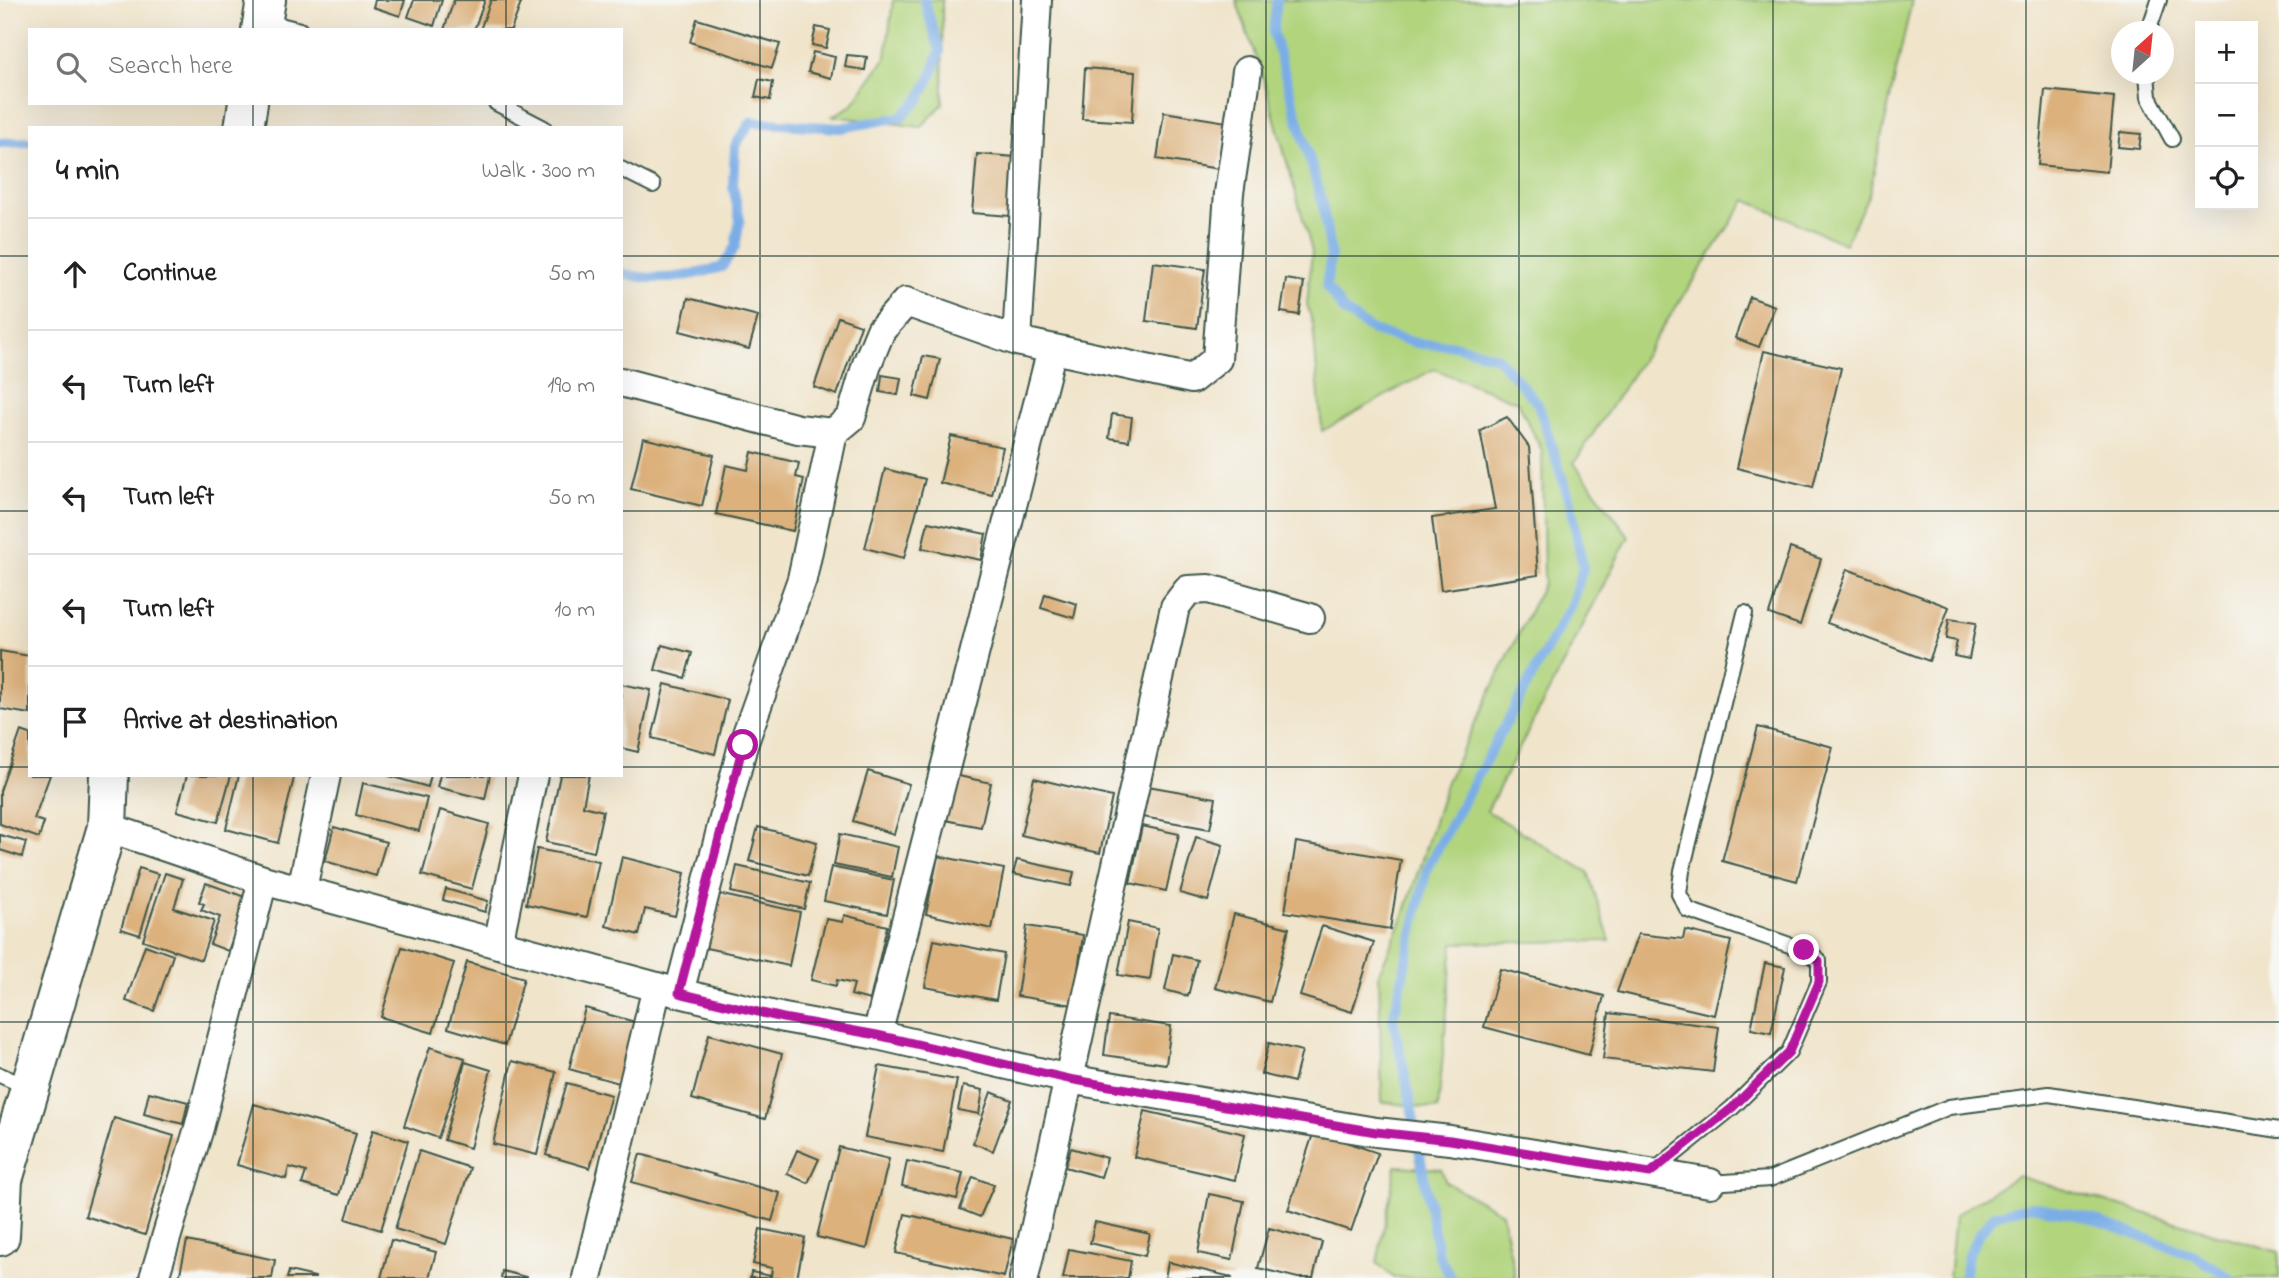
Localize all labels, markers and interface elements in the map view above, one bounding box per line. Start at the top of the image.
north arrow [2111,21,2174,84]
map controls [2195,21,2258,210]
button: + [2195,21,2258,84]
search box [28,28,623,105]
icon: search [52,48,90,86]
text: Search here [108,48,233,86]
button: − [2195,84,2258,147]
button: locate [2195,147,2258,210]
text: 4 min [56,150,119,194]
text: Walk · 300 m [481,155,595,188]
icon: ahead [56,255,94,293]
text: Continue [123,255,216,293]
text: 50 m [548,258,595,291]
icon: left [56,367,94,405]
text: Turn left [123,367,214,405]
text: 190 m [547,370,595,403]
icon: left [56,479,94,517]
text: Turn left [123,479,214,517]
text: 50 m [548,482,595,515]
icon: left [56,591,94,629]
text: Turn left [123,591,214,629]
text: 10 m [554,594,595,627]
icon: arrive [56,703,94,741]
text: Arrive at destination [123,703,338,741]
route start [727,729,758,760]
route end [1788,934,1819,965]

